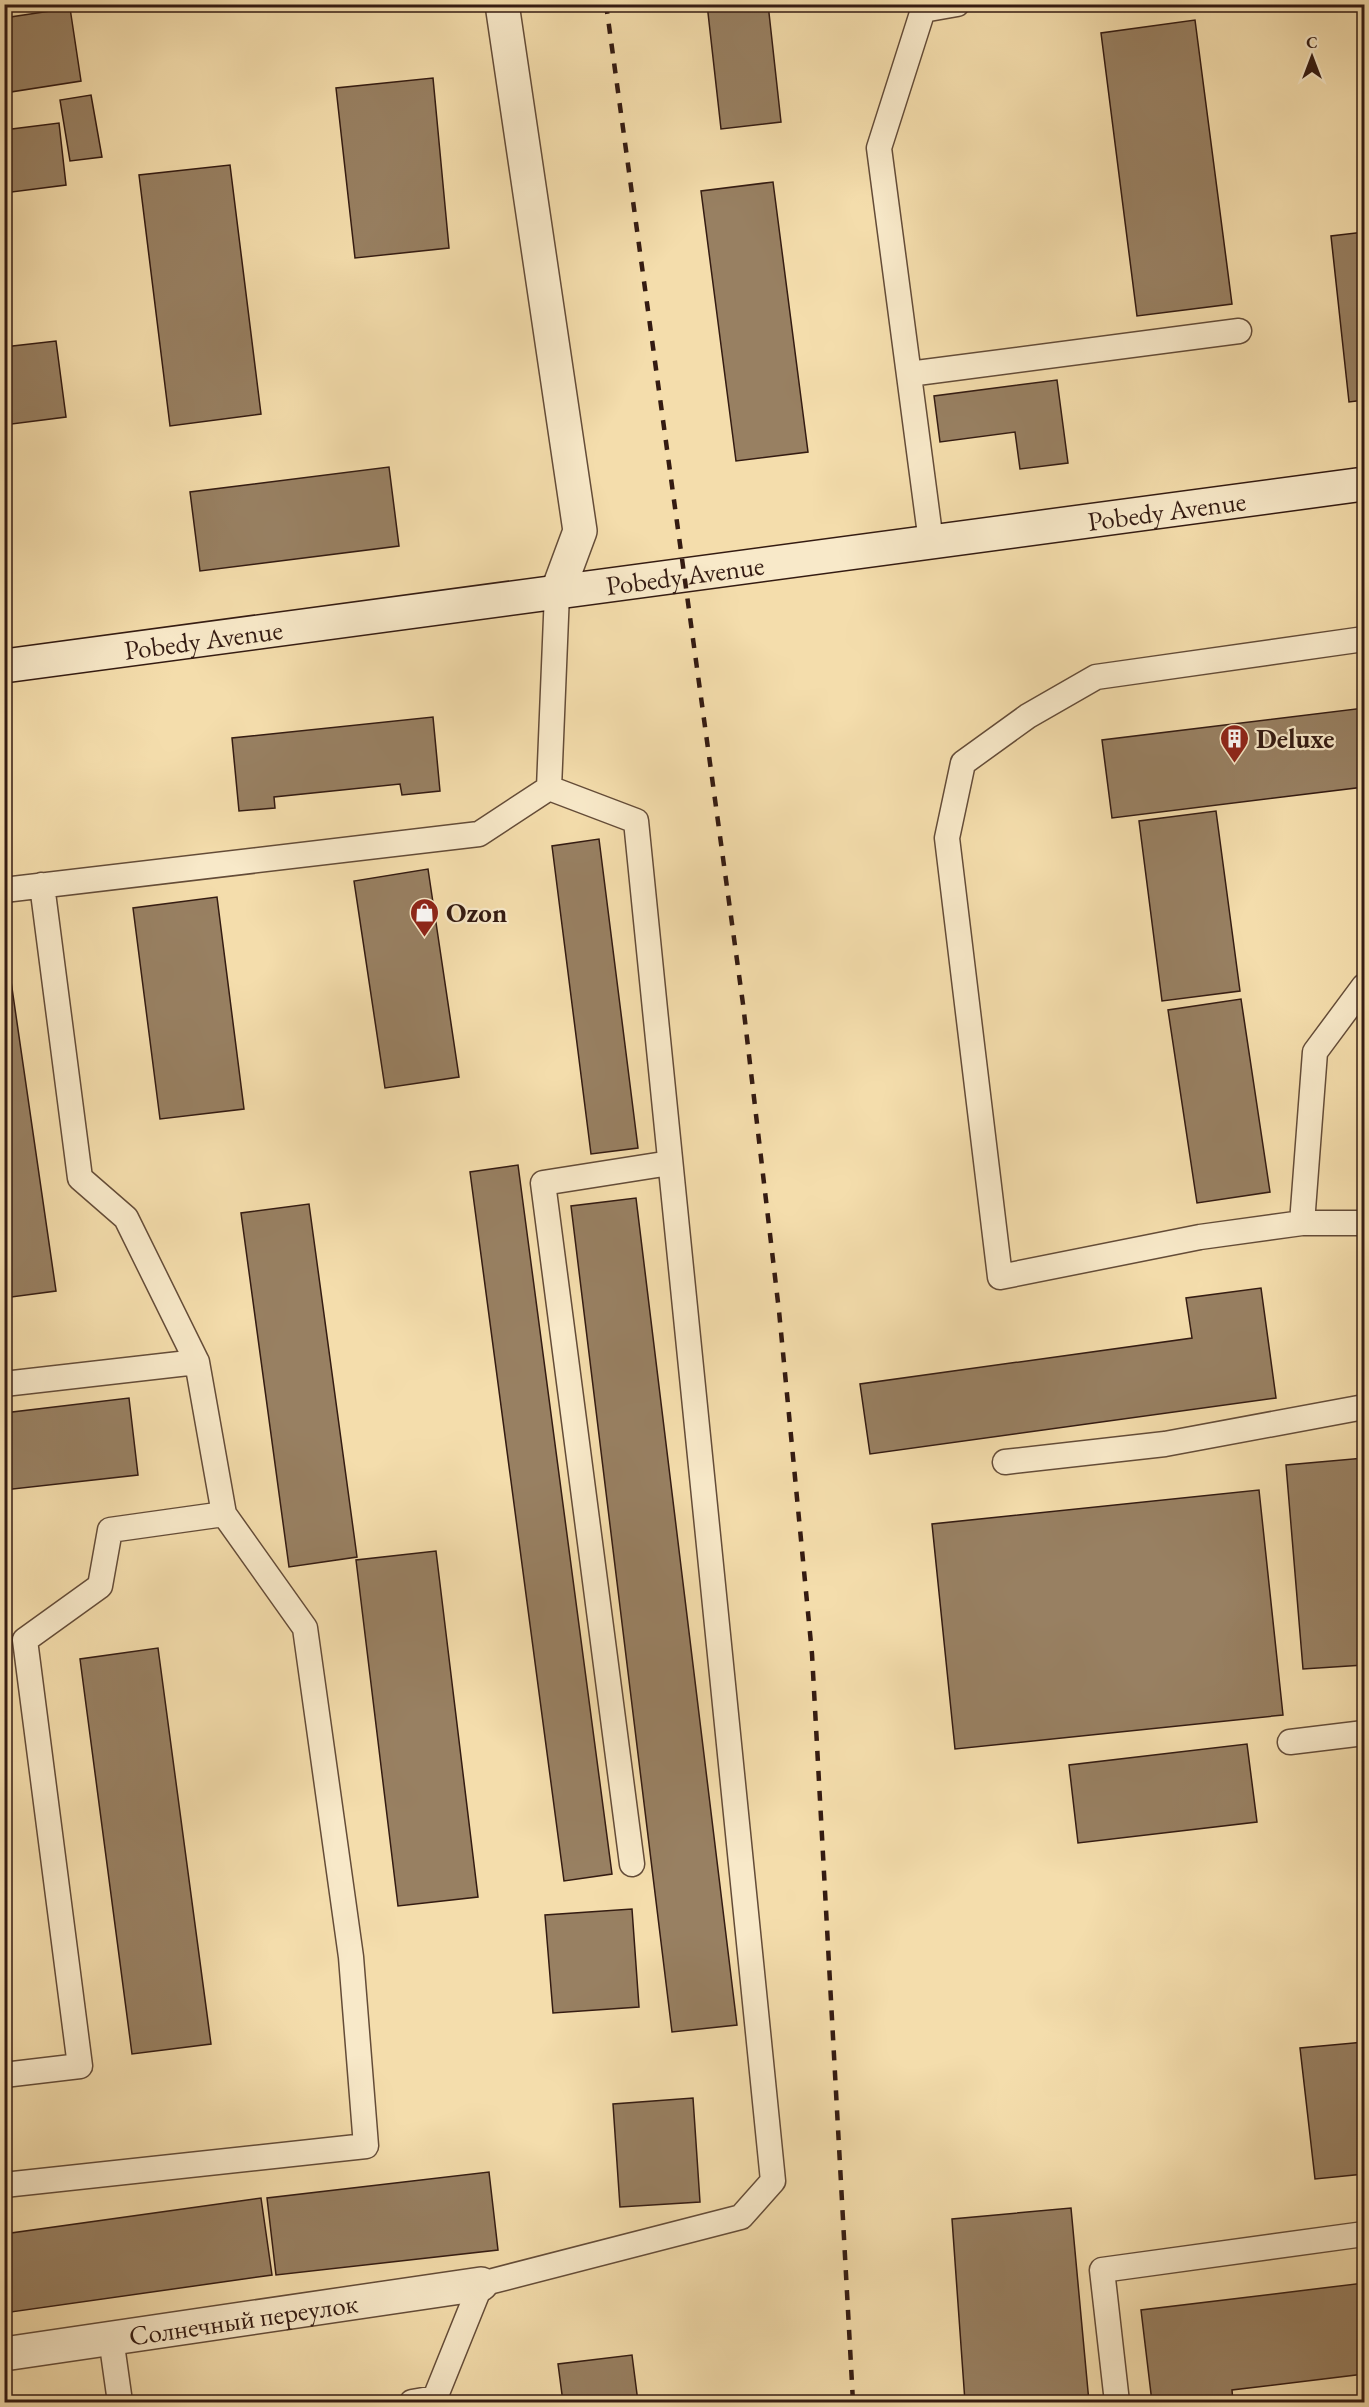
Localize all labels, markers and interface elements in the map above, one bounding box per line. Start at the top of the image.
north arrow [1282,27,1342,87]
text: С [1306,32,1318,53]
street label: Pobedy Avenue [1085,482,1248,538]
street label: Pobedy Avenue [604,547,766,603]
street label: Pobedy Avenue [122,611,285,667]
place label: Deluxe [1256,721,1335,756]
building icon: Deluxe [1219,722,1251,764]
place label: Ozon [446,895,507,930]
shop icon: Ozon [409,896,441,938]
street label: Солнечный переулок [127,2285,360,2353]

